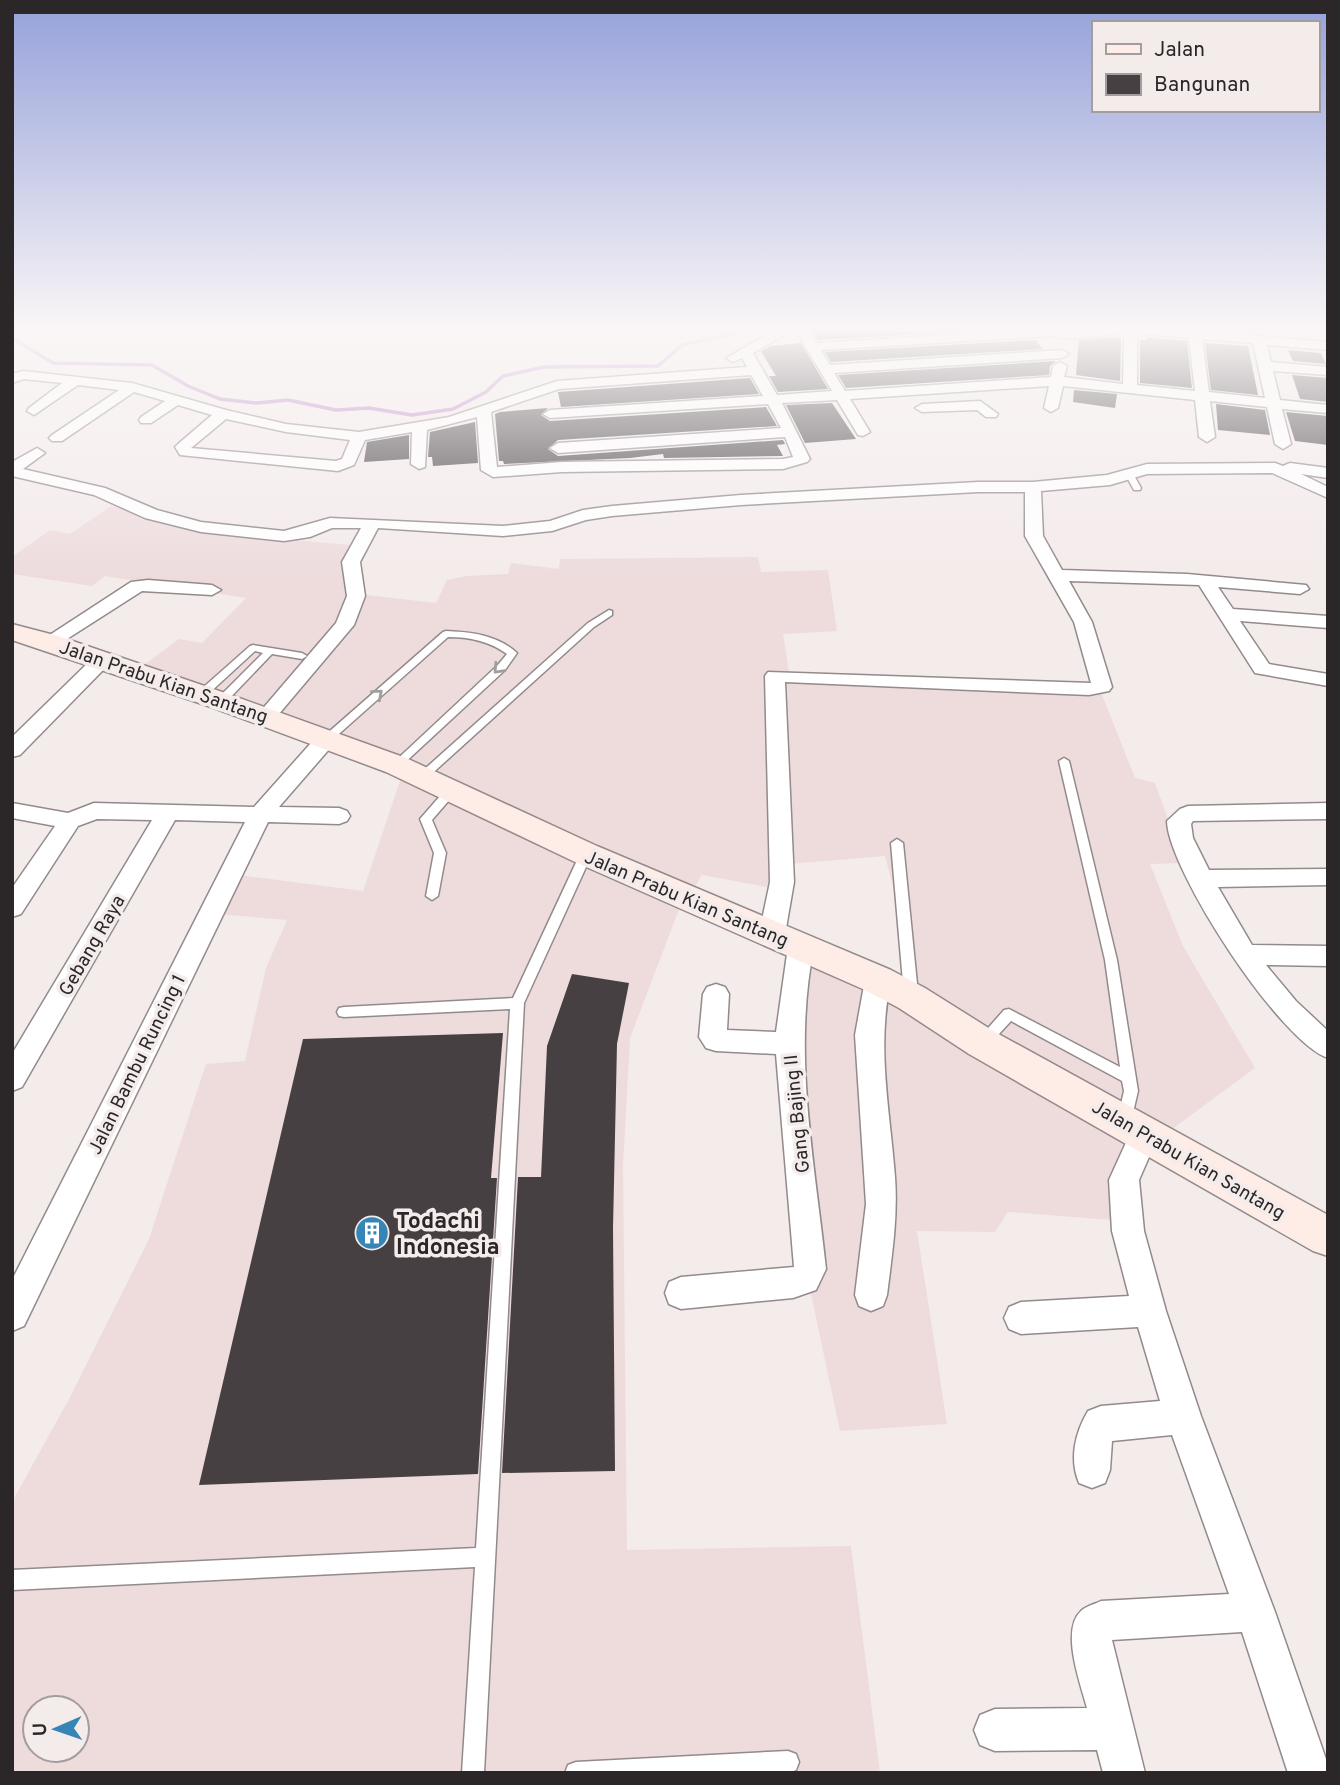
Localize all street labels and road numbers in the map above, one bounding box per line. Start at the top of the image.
street label: Jalan Prabu Kian Santang [56,636,271,730]
street label: Jalan Prabu Kian Santang [581,846,792,954]
street label: Gebang Raya [54,891,131,1001]
street label: Jalan Bambu Runcing 1 [84,971,192,1159]
street label: Gang Bajing II [780,1053,816,1174]
street label: Jalan Prabu Kian Santang [1087,1096,1289,1226]

